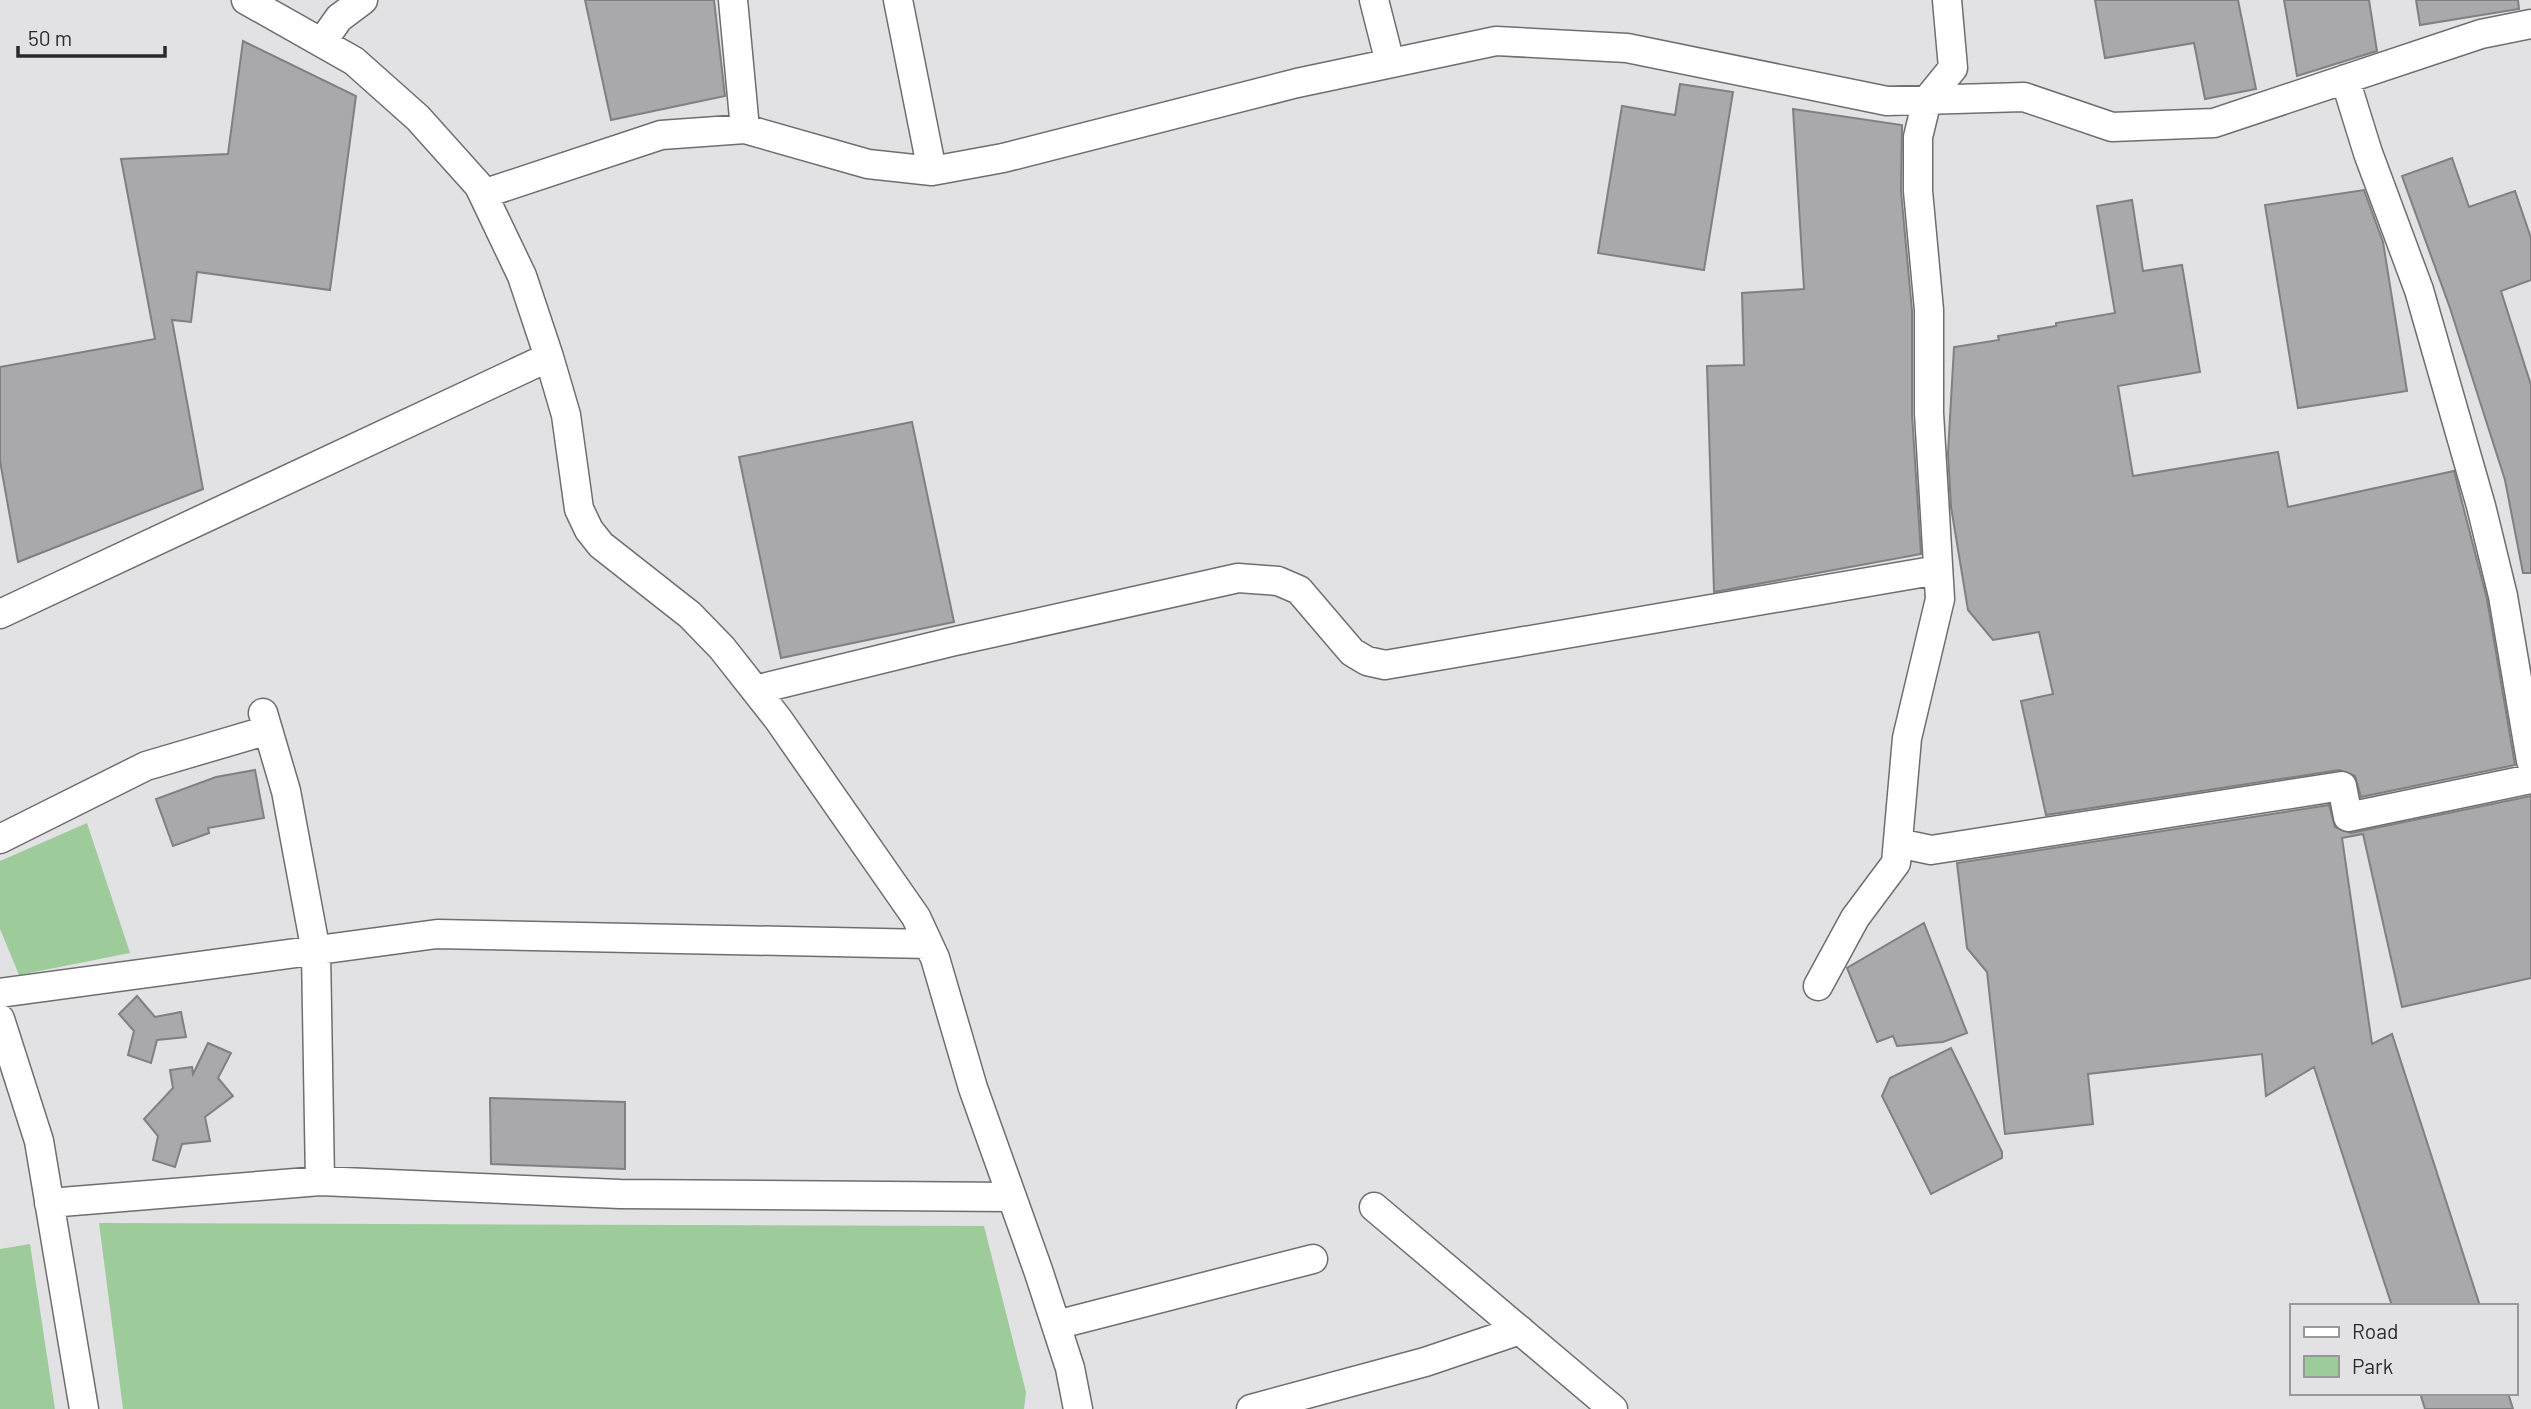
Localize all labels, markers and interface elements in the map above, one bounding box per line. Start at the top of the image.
scale bar [18,14,164,58]
text: 50 m [28,25,72,50]
legend [2290,1304,2517,1395]
text: Road [2352,1318,2398,1343]
text: Park [2352,1353,2393,1378]

